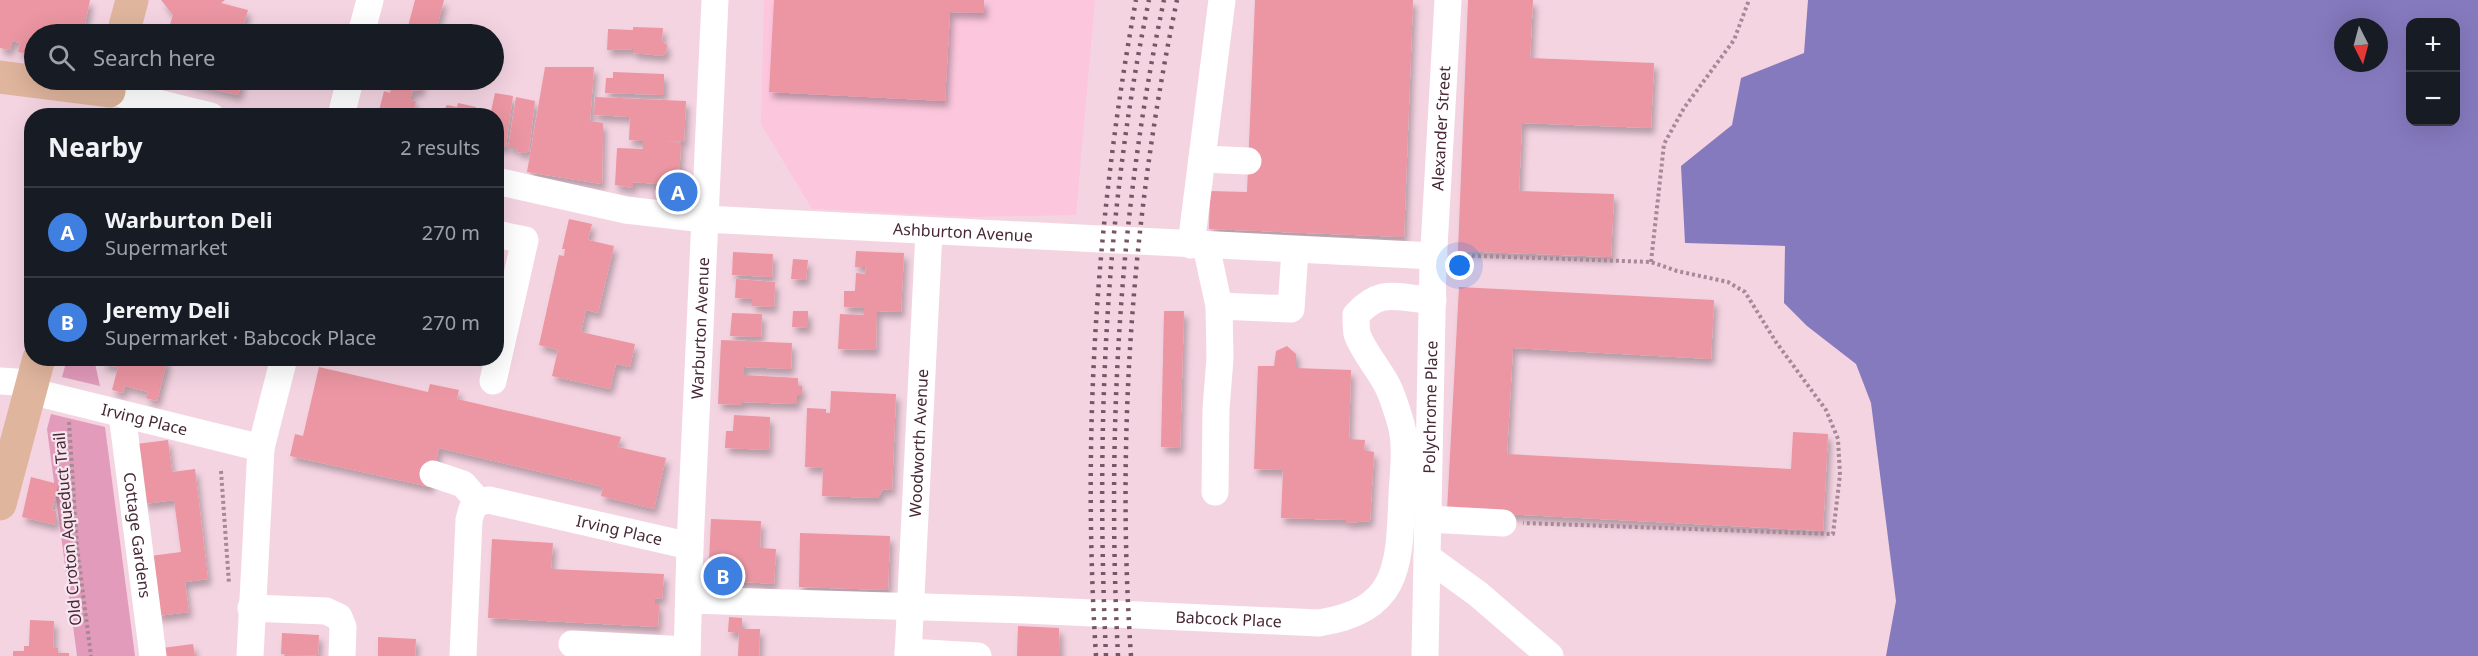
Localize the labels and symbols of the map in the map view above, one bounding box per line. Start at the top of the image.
north arrow [2334,18,2388,72]
street label: Alexander Street [1426,65,1455,191]
pin: A [658,170,698,214]
street label: Ashburton Avenue [893,218,1033,247]
your location [1445,251,1474,280]
street label: Warburton Avenue [686,257,714,400]
street label: Polychrome Place [1418,340,1442,474]
street label: Woodworth Avenue [904,368,933,518]
street label: Irving Place [99,398,190,440]
street label: Old Croton Aqueduct Trail [48,431,86,627]
street label: Cottage Gardens [119,471,156,599]
street label: Irving Place [574,509,665,550]
pin: B [704,554,742,598]
street label: Babcock Place [1175,606,1282,632]

